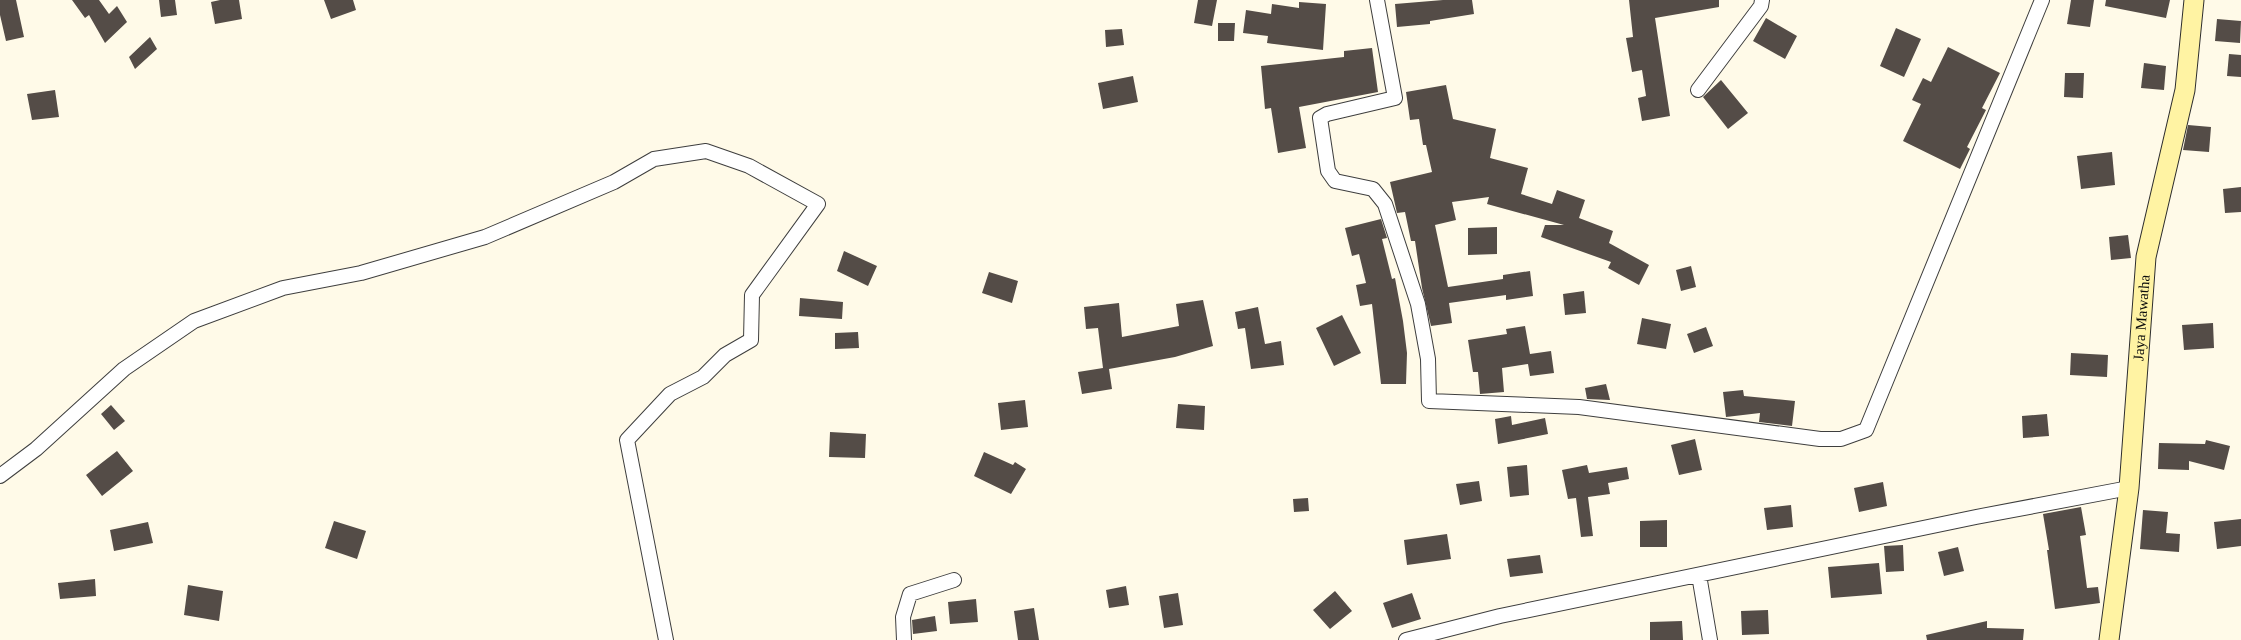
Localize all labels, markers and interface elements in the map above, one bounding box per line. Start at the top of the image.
street label: Jaya Mawatha [2130,274,2153,361]

